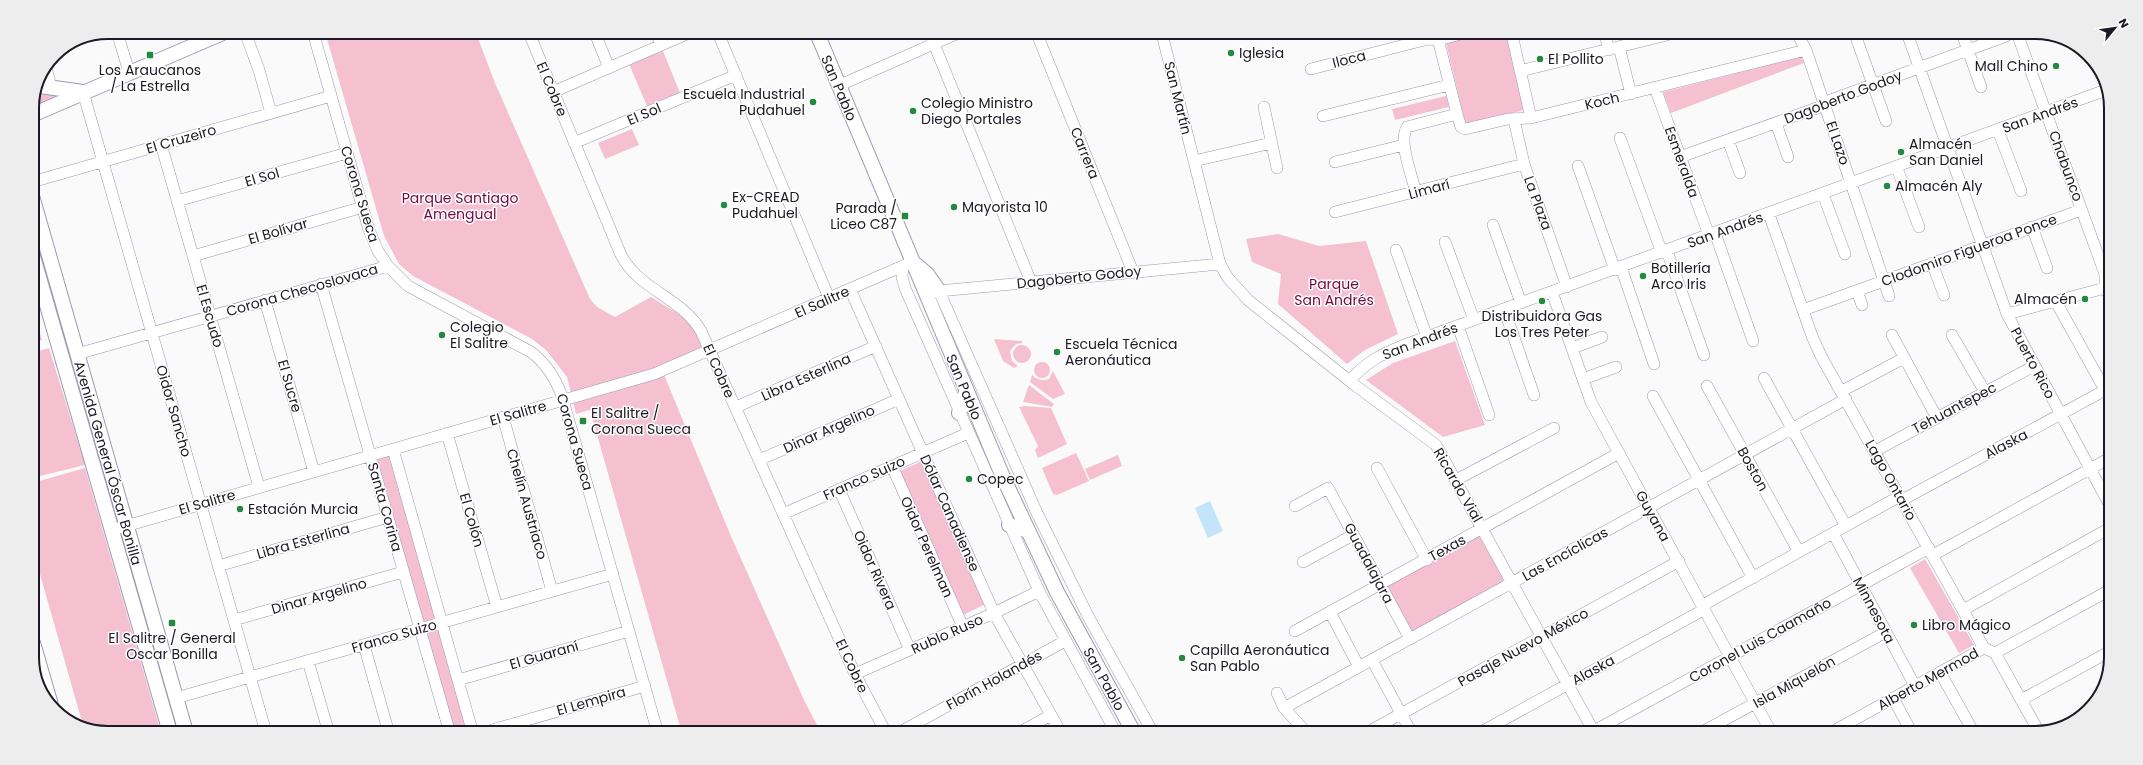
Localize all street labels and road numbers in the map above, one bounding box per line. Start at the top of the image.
street label: Iloca [1330,45,1368,73]
street label: San Pablo [816,52,862,124]
street label: El Cobre [532,59,573,120]
street label: San Martín [1159,59,1197,137]
street label: Dagoberto Godoy [1781,65,1905,129]
street label: Koch [1583,87,1621,115]
street label: San Andrés [1999,92,2081,138]
street label: El Sol [624,98,664,130]
street label: El Lazo [1821,118,1855,168]
street label: El Cruzeiro [144,119,218,159]
street label: Carrera [1066,124,1104,182]
street label: Esmeralda [1660,124,1704,200]
street label: Chabunco [2044,128,2088,204]
street label: Corona Sueca [336,143,384,245]
street label: El Sol [242,163,282,191]
street label: La Plaza [1519,173,1557,233]
street label: Limarí [1406,174,1452,204]
street label: San Andrés [1684,207,1766,253]
street label: Clodomiro Figueroa Ponce [1878,209,2060,291]
street label: El Bolívar [246,213,310,249]
street label: Corona Checoslovaca [224,259,380,321]
street label: Dagoberto Godoy [1016,261,1142,293]
street label: El Salitre [791,281,853,323]
street label: El Escudo [191,282,229,350]
street label: San Andrés [1379,317,1461,365]
street label: Puerto Rico [2006,324,2060,402]
street label: El Cobre [698,341,740,402]
street label: Libra Esterlina [758,348,854,406]
street label: San Pablo [941,351,987,423]
street label: El Sucre [273,357,307,415]
street label: Avenida General Óscar Bonilla [69,359,147,567]
street label: Oidor Sancho [151,363,197,459]
street label: Tehuantepec [1908,377,2000,439]
street label: Corona Sueca [552,391,598,493]
street label: El Salitre [487,395,549,431]
street label: Dinar Argelino [780,400,878,458]
street label: Alaska [1981,424,2031,464]
street label: Lago Ontario [1860,436,1922,524]
street label: Boston [1733,443,1773,495]
street label: Ricardo Vial [1429,444,1487,526]
street label: Chelín Austriaco [502,446,552,562]
street label: Franco Suizo [820,451,908,505]
street label: Dólar Canadiense [915,451,985,575]
street label: Santa Corina [363,460,407,554]
street label: El Salitre [176,484,238,520]
street label: Guyana [1631,487,1675,545]
street label: El Colón [455,491,489,549]
street label: Oidor Perelman [896,493,958,601]
street label: Libra Esterlina [254,518,352,564]
street label: Guadalajara [1339,519,1399,607]
street label: Las Encíclicas [1518,522,1612,586]
street label: Oidor Rivera [849,527,901,613]
street label: Texas [1425,530,1469,566]
street label: Dinar Argelino [269,573,369,619]
street label: Minnesota [1848,573,1900,647]
street label: Coronel Luis Caamaño [1685,592,1835,687]
street label: Pasaje Nuevo México [1454,603,1592,691]
street label: Rublo Ruso [908,609,986,659]
street label: Franco Suizo [349,614,439,658]
street label: El Guaraní [507,635,581,674]
street label: El Cobre [831,636,873,697]
street label: Alberto Mermod [1874,643,1982,715]
street label: San Pablo [1078,644,1130,714]
street label: Florín Holandés [942,645,1046,715]
street label: Alaska [1568,650,1618,690]
street label: Isla Miquelón [1749,651,1839,713]
street label: El Lempira [554,682,628,720]

